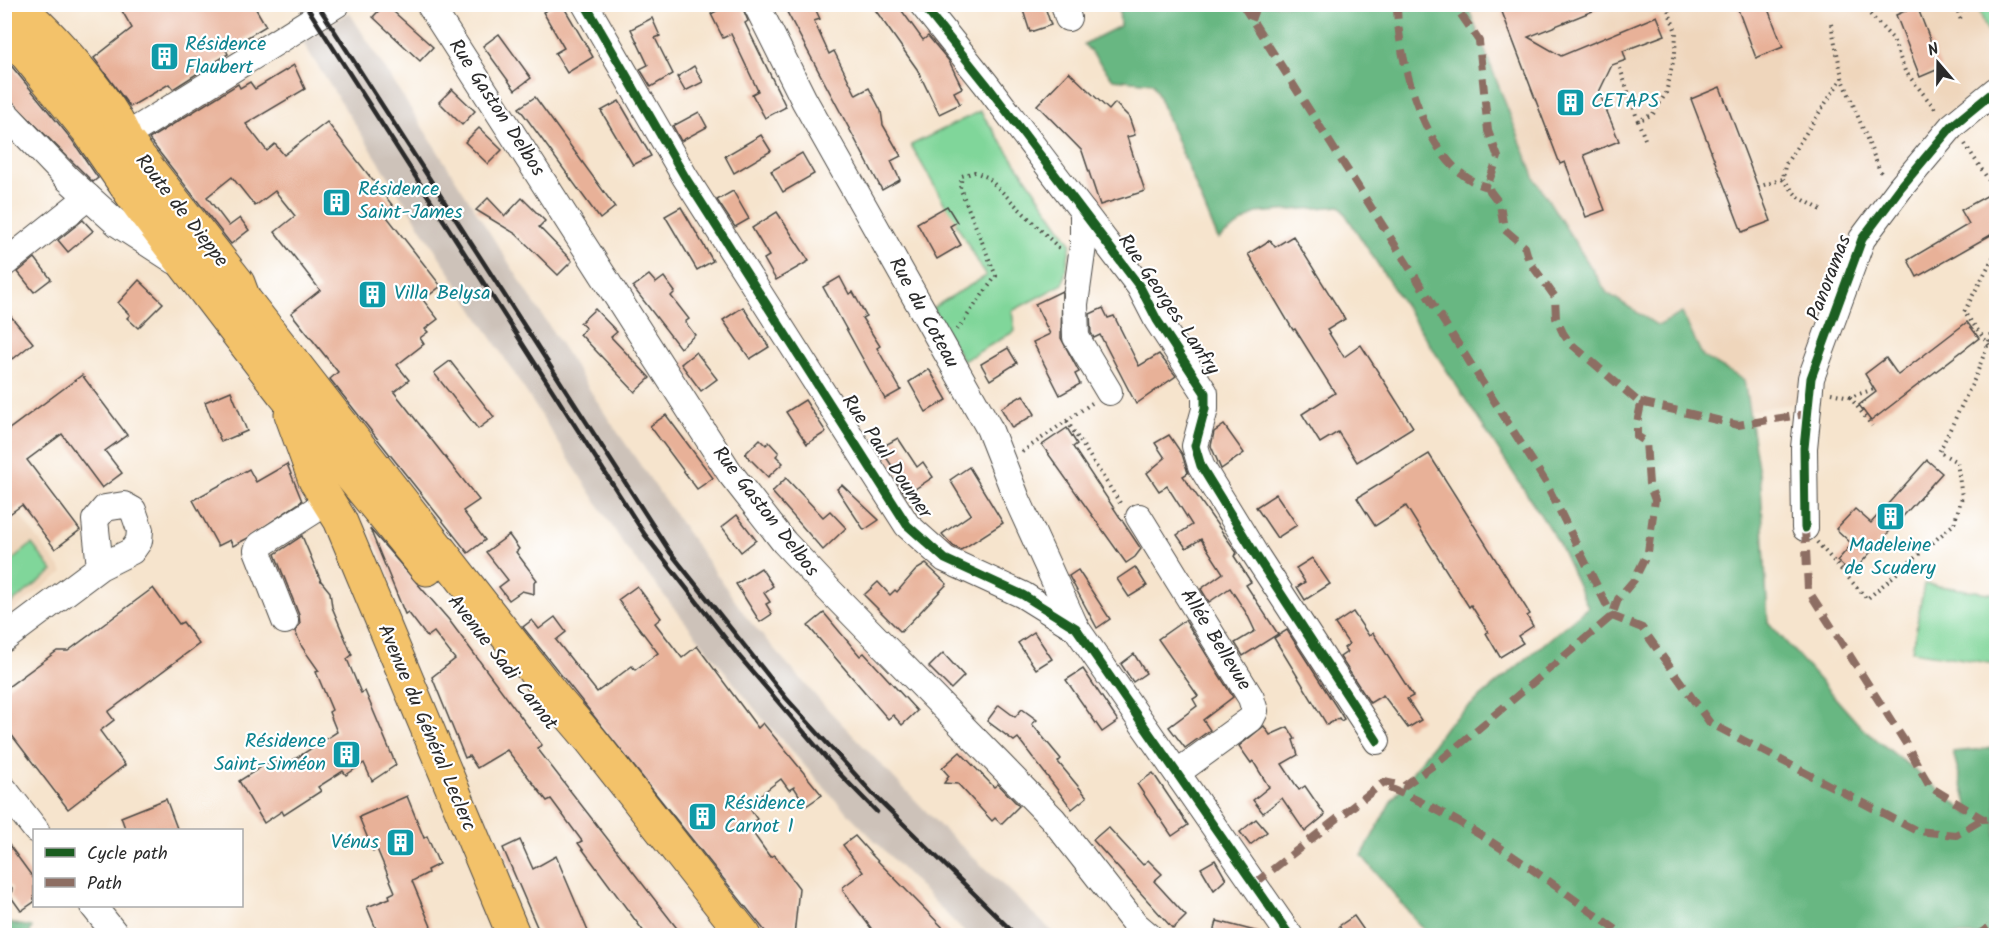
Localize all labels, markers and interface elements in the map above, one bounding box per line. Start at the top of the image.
place label: Résidence Flaubert [185,29,266,84]
street label: Rue Gaston Delbos [439,33,553,184]
north arrow [1908,33,1968,93]
text: N [1924,37,1942,64]
building icon: Résidence Flaubert [148,40,180,72]
building icon: CETAPS [1554,86,1586,118]
place label: CETAPS [1591,86,1659,118]
street label: Route de Dieppe [126,147,236,275]
place label: Résidence Saint-James [358,174,463,229]
building icon: Résidence Saint-James [321,186,353,218]
street label: Rue Georges Lanfry [1109,228,1228,383]
street label: Panoramas [1799,230,1861,326]
street label: Rue du Coteau [879,252,967,375]
building icon: Villa Belysa [357,278,389,310]
place label: Villa Belysa [394,278,491,310]
street label: Rue Paul Doumer [832,388,940,527]
street label: Rue Gaston Delbos [704,440,827,585]
building icon: Madeleine de Scudery [1874,500,1906,532]
place label: Madeleine de Scudery [1844,530,1936,585]
street label: Allée Bellevue [1171,583,1259,697]
street label: Avenue Sadi Carnot [439,588,566,738]
street label: Avenue du Général Leclerc [368,620,484,837]
place label: Résidence Saint-Siméon [214,726,326,781]
building icon: Résidence Saint-Siméon [331,738,363,770]
place label: Résidence Carnot 1 [724,788,805,843]
building icon: Résidence Carnot 1 [687,800,719,832]
place label: Vénus [331,827,379,859]
building icon: Vénus [384,827,416,859]
legend [33,829,243,907]
text: Cycle path [87,840,168,869]
text: Path [87,870,122,899]

